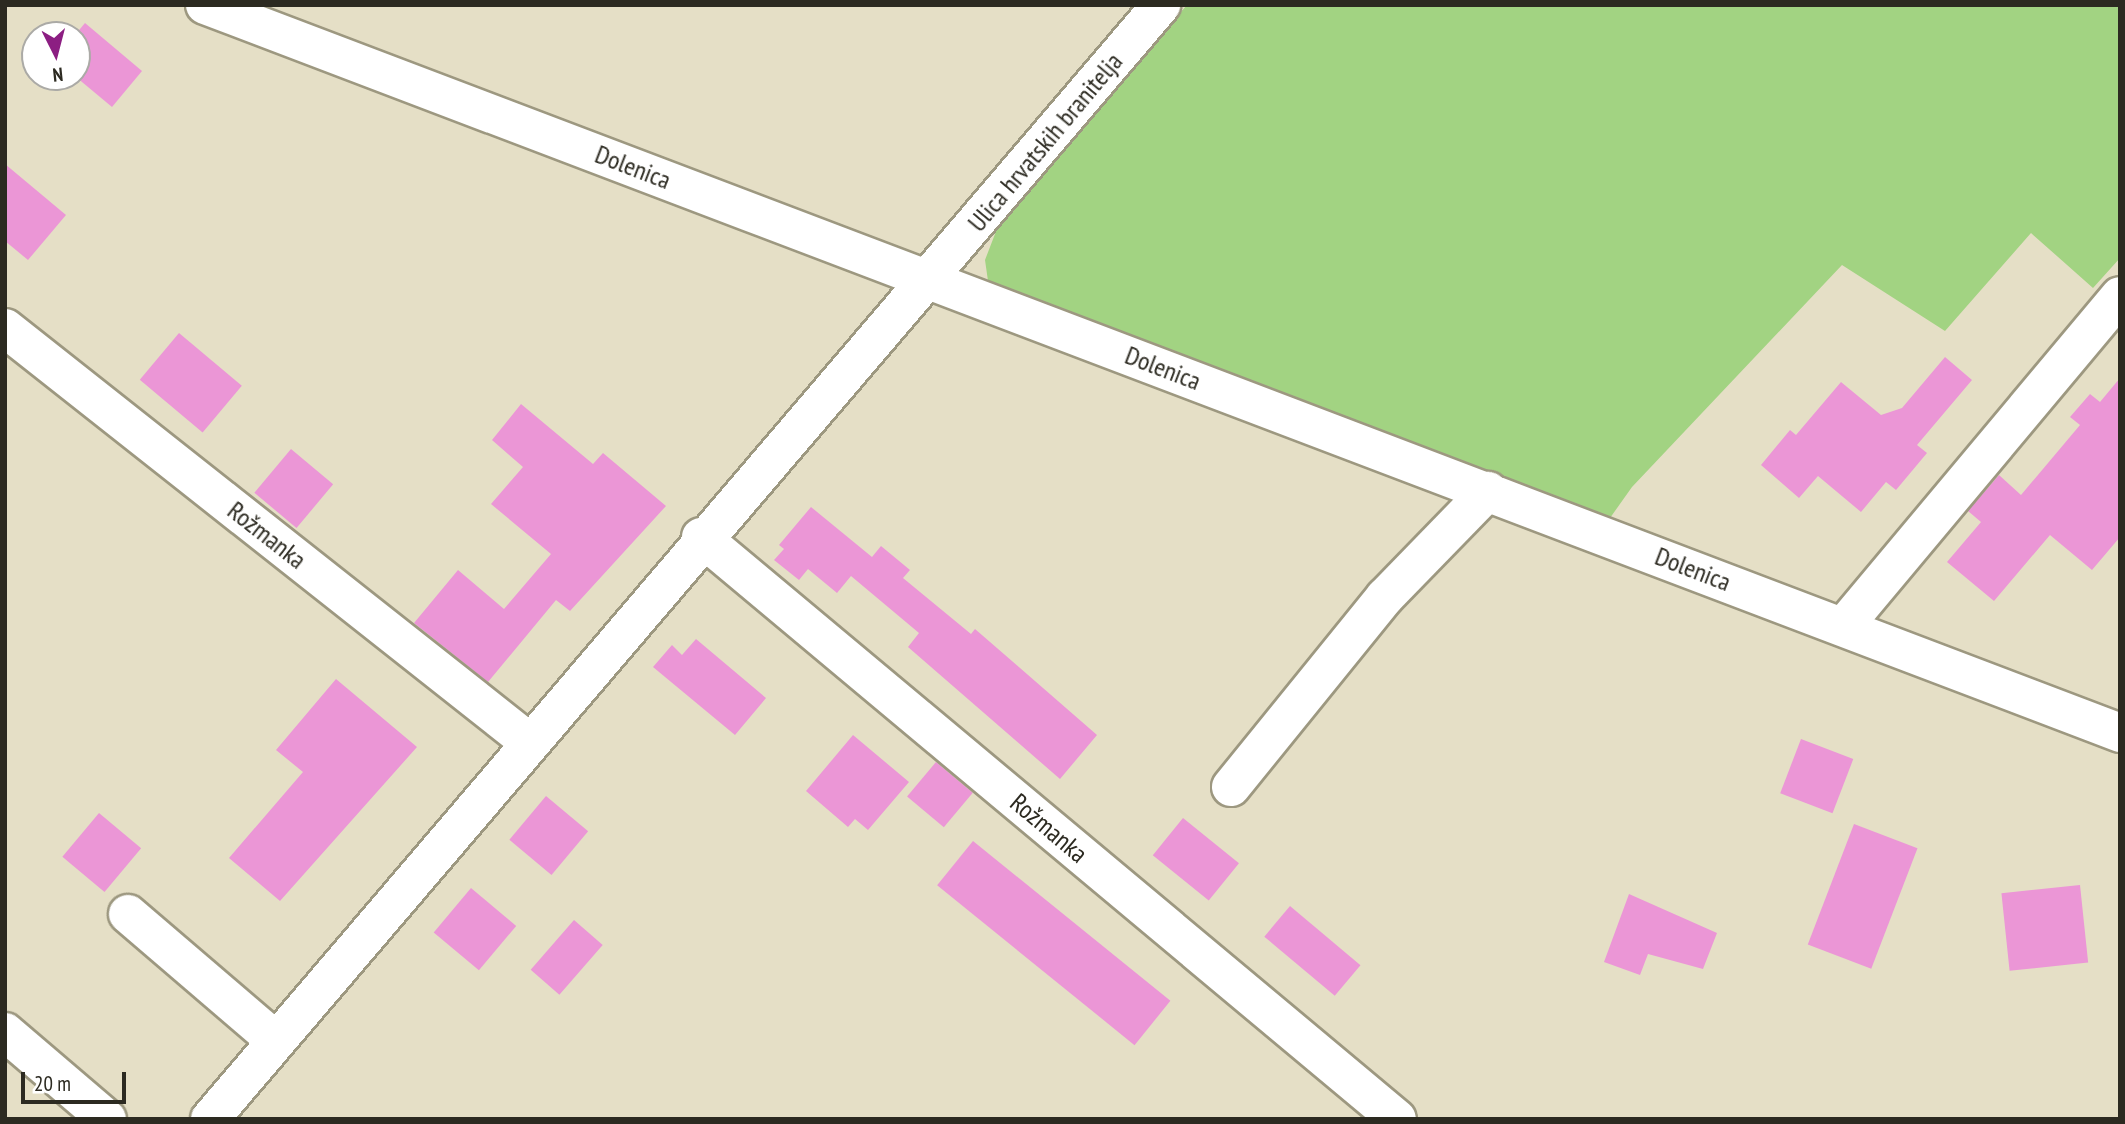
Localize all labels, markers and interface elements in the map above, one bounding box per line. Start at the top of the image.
north arrow [21,21,91,91]
street label: Ulica hrvatskih branitelja [961,46,1129,238]
text: N [52,62,64,87]
street label: Dolenica [591,138,675,196]
street label: Dolenica [1121,339,1205,397]
street label: Rožmanka [222,495,312,575]
street label: Dolenica [1651,540,1735,598]
street label: Rožmanka [1004,787,1094,869]
scale bar [24,1058,130,1102]
text: 20 m [34,1070,71,1097]

